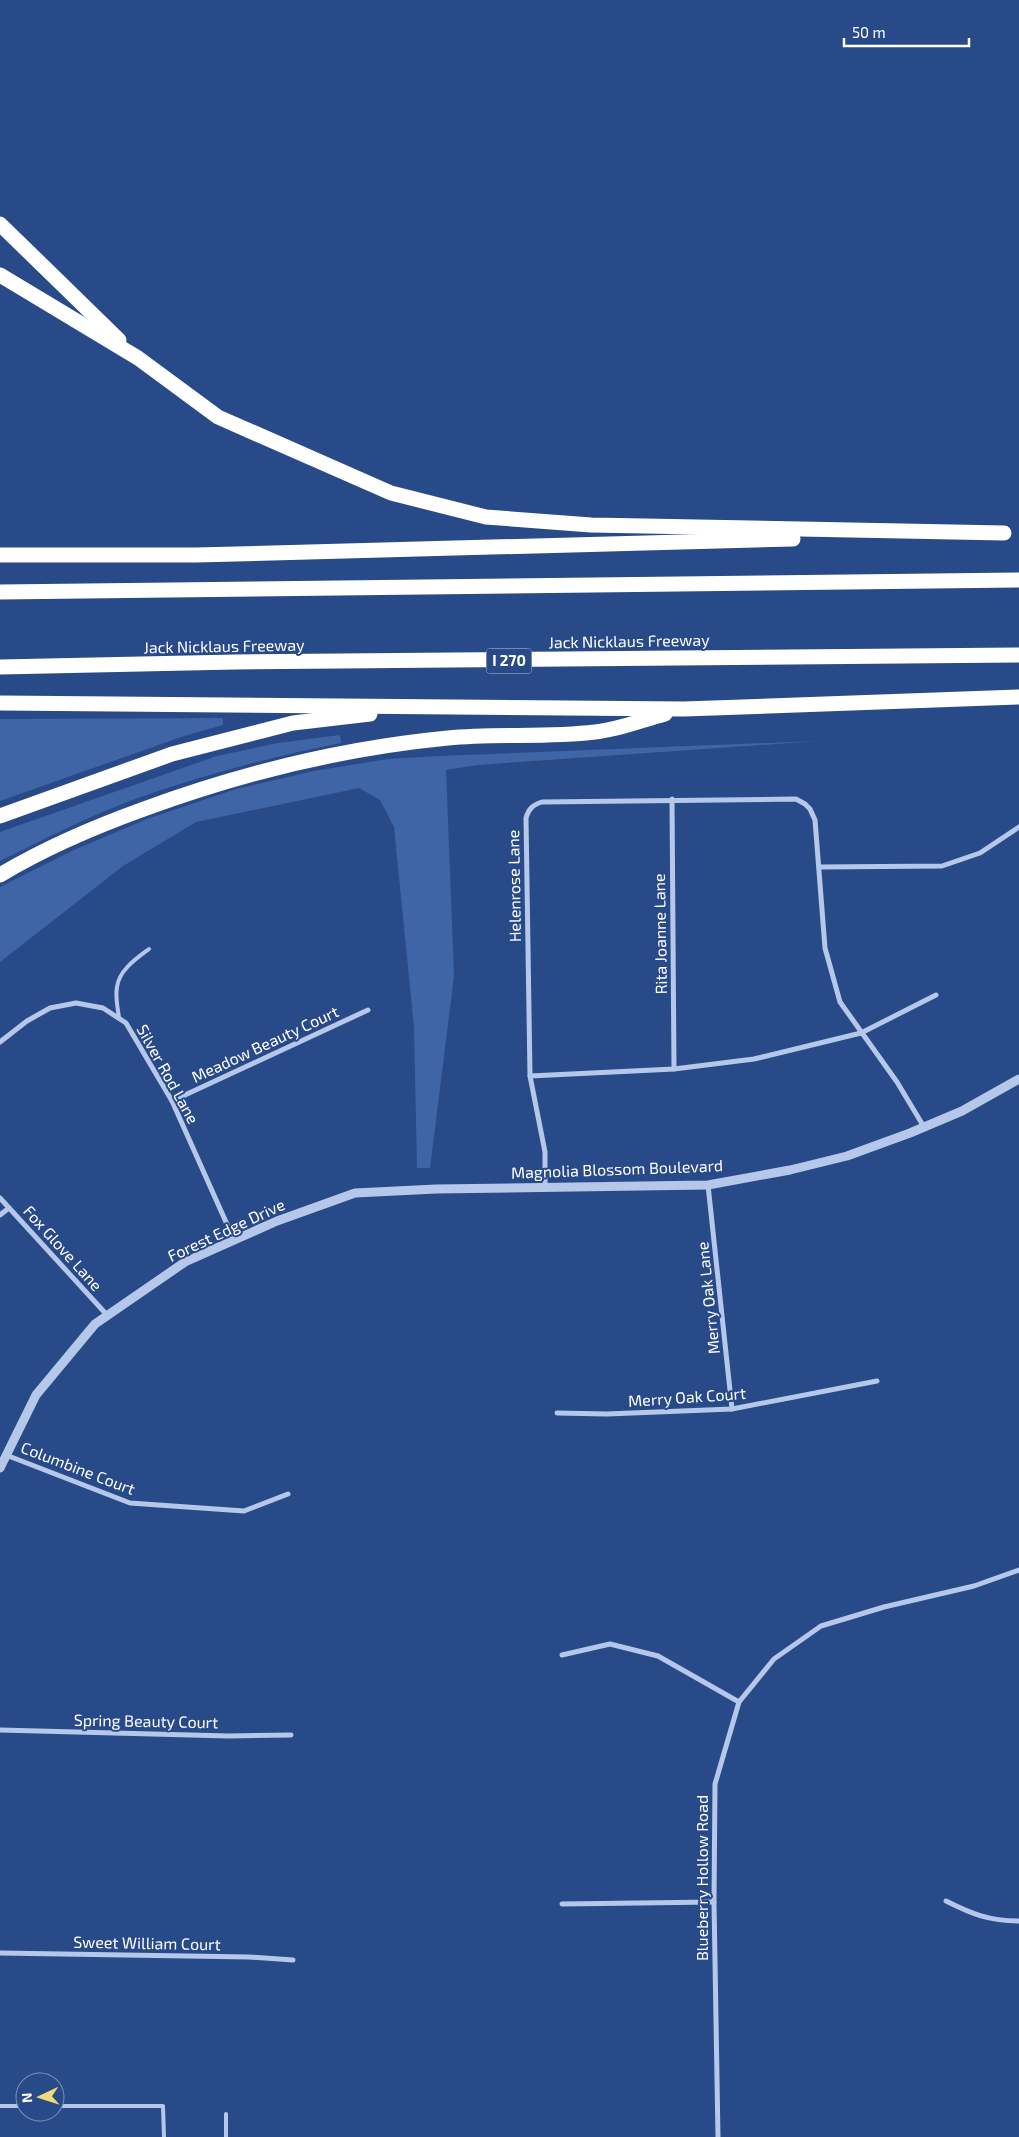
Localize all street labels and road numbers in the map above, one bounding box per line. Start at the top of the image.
street label: Jack Nicklaus Freeway [548,630,710,651]
street label: Jack Nicklaus Freeway [143,635,305,656]
road number: I 270 [486,648,532,674]
street label: Helenrose Lane [503,830,524,942]
street label: Rita Joanne Lane [649,873,670,995]
street label: Meadow Beauty Court [188,1001,341,1086]
street label: Silver Rod Lane [133,1021,204,1127]
street label: Magnolia Blossom Boulevard [511,1155,723,1182]
street label: Forest Edge Drive [164,1194,287,1265]
street label: Fox Glove Lane [20,1201,107,1294]
street label: Merry Oak Lane [692,1241,723,1355]
street label: Merry Oak Court [627,1383,746,1410]
street label: Columbine Court [19,1437,138,1498]
street label: Spring Beauty Court [74,1710,218,1731]
street label: Blueberry Hollow Road [692,1795,711,1961]
street label: Sweet William Court [73,1932,221,1953]

